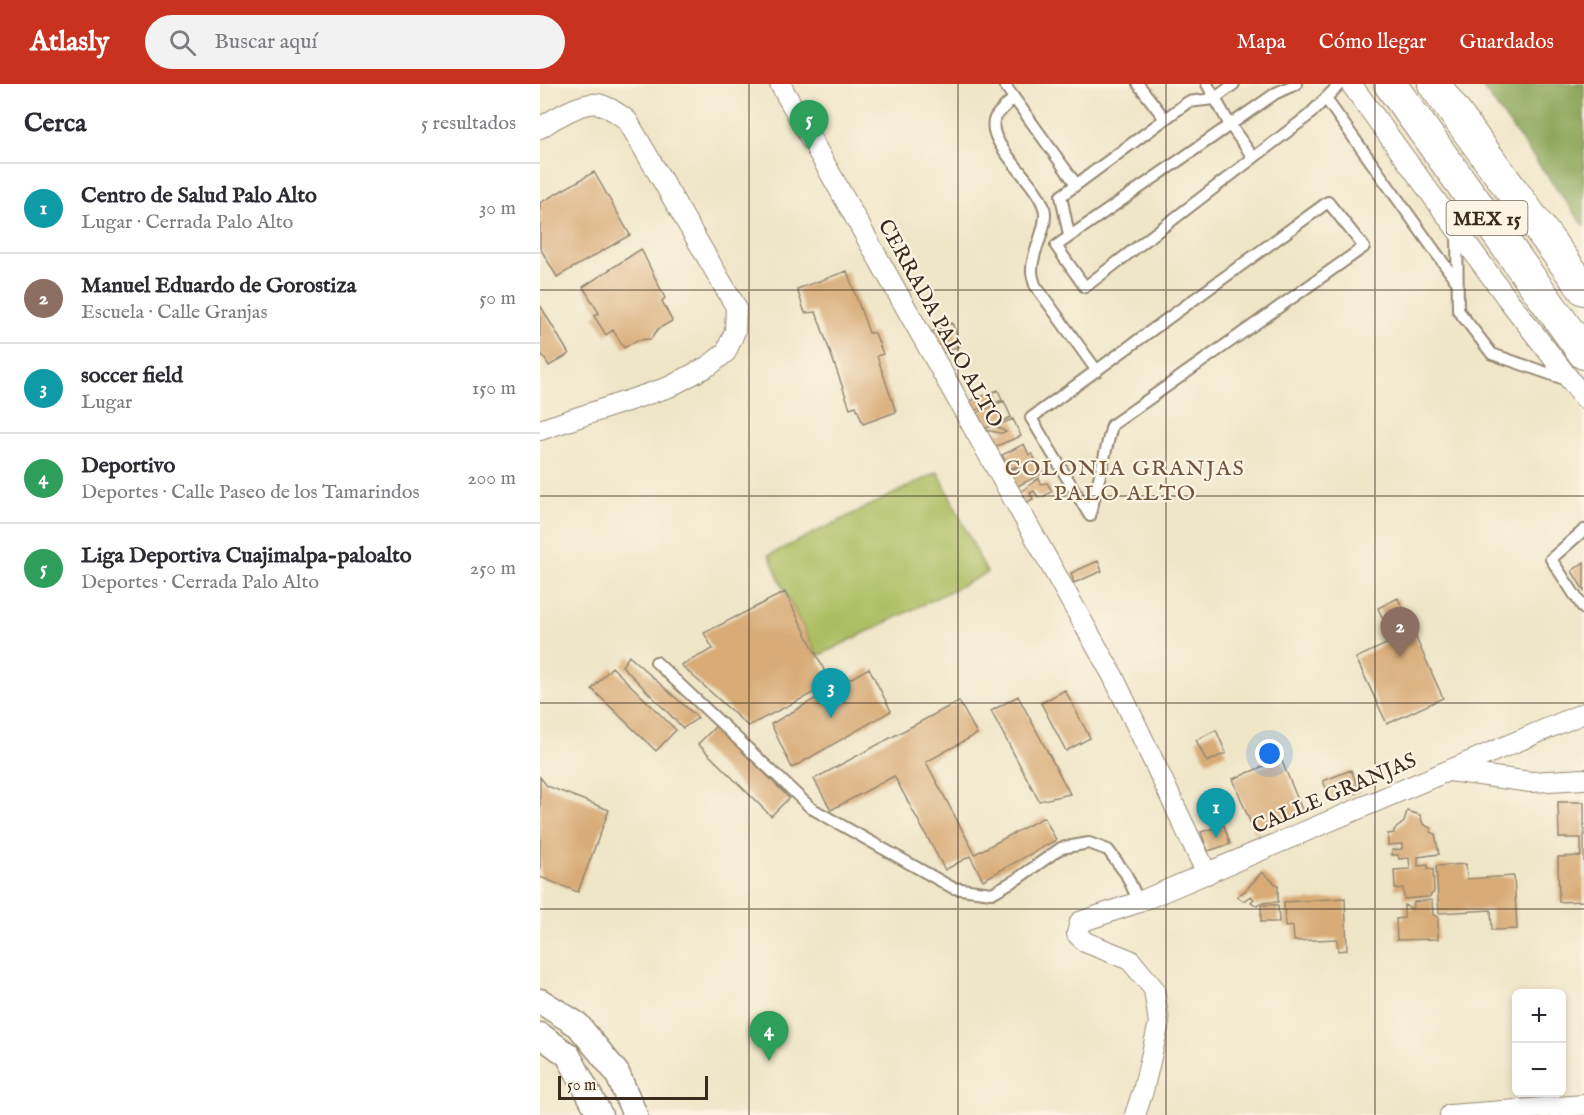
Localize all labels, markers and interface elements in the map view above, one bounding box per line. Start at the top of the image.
search box [145,15,565,69]
text: Atlasly [30,25,109,60]
icon: search [166,26,199,59]
text: Buscar aquí [214,28,317,56]
text: Mapa [1237,29,1286,56]
text: Cómo llegar [1319,29,1426,56]
text: Guardados [1459,29,1554,56]
pin: 5 [790,100,828,150]
text: Cerca [24,107,86,140]
text: 5 resultados [421,111,516,136]
text: Centro de Salud Palo Alto [81,182,317,210]
text: 1 [40,196,47,221]
text: 30 m [479,196,516,221]
road number: MEX 15 [1446,201,1528,235]
text: Lugar · Cerrada Palo Alto [81,210,293,235]
street label: CERRADA PALO ALTO [871,215,1008,433]
text: Manuel Eduardo de Gorostiza [81,272,356,300]
text: 2 [39,286,48,311]
text: 50 m [479,286,516,311]
text: Escuela · Calle Granjas [81,300,268,325]
text: soccer field [81,362,183,390]
text: 3 [40,376,47,401]
text: 150 m [472,376,516,401]
text: Lugar [81,390,132,415]
text: Deportivo [81,452,175,480]
district label: COLONIA GRANJAS PALO ALTO [1005,455,1245,508]
text: 4 [39,466,48,491]
text: 200 m [467,466,516,491]
text: Deportes · Calle Paseo de los Tamarindos [81,480,420,505]
text: Liga Deportiva Cuajimalpa-paloalto [81,542,412,570]
text: 5 [40,556,47,581]
text: 250 m [470,556,516,581]
text: Deportes · Cerrada Palo Alto [81,570,319,595]
pin: 2 [1380,608,1420,657]
pin: 3 [812,668,850,718]
your location [1255,739,1284,768]
street label: CALLE GRANJAS [1248,748,1421,841]
pin: 1 [1196,788,1236,838]
map controls [1512,989,1566,1097]
button: + [1512,989,1566,1043]
pin: 4 [750,1012,788,1061]
button: − [1512,1043,1566,1097]
scale bar [558,1073,708,1100]
text: 50 m [567,1076,596,1096]

